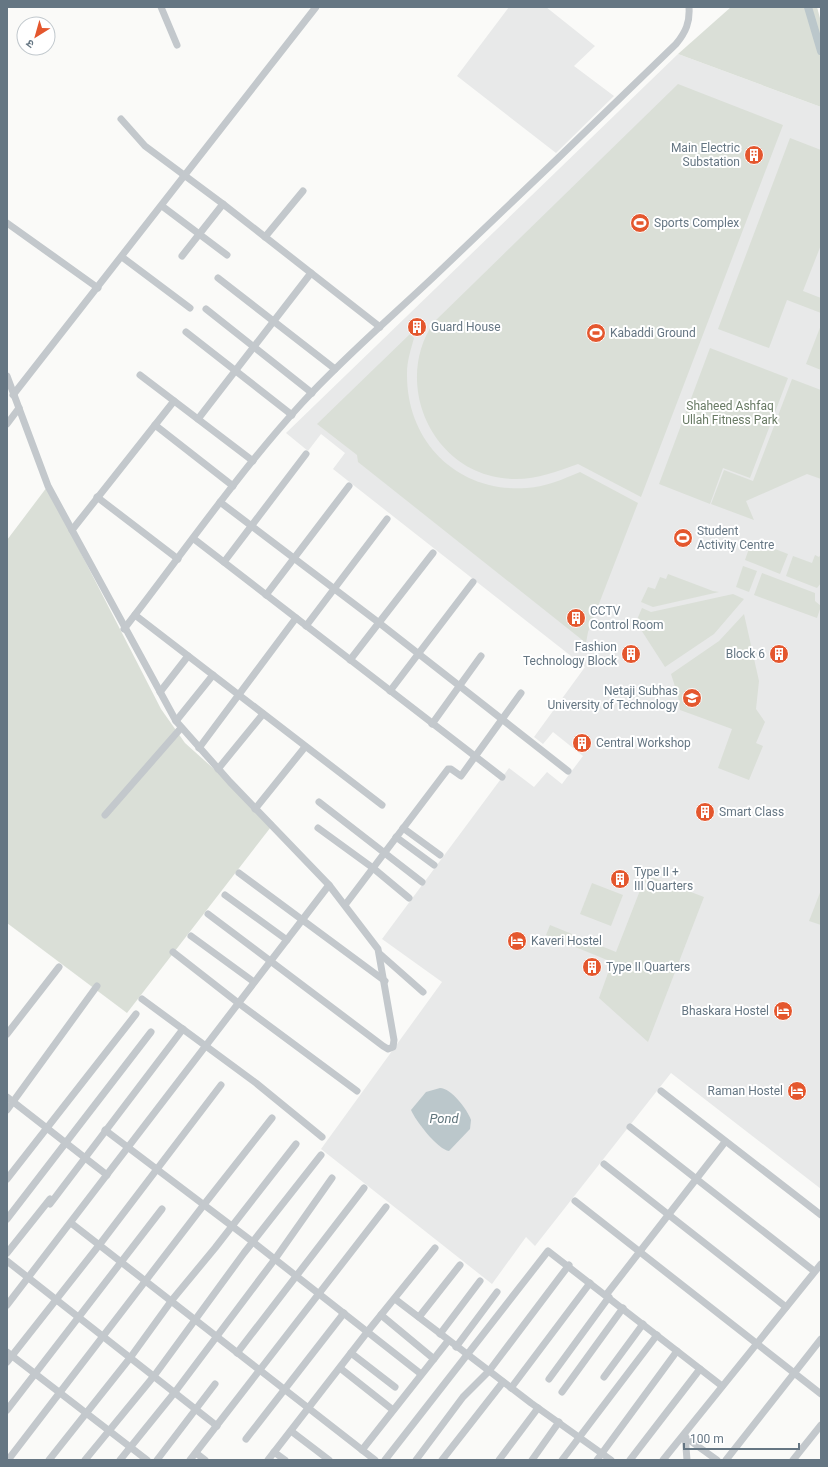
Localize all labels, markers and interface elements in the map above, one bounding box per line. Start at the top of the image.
north arrow [16,16,56,56]
text: उ [23,36,37,51]
place label: Main Electric Substation [671,141,740,169]
building icon: Main Electric Substation [743,144,765,166]
sports icon: Sports Complex [629,212,651,234]
place label: Sports Complex [654,216,739,230]
building icon: Guard House [406,316,428,338]
place label: Guard House [431,320,501,334]
sports icon: Kabaddi Ground [585,322,607,344]
place label: Kabaddi Ground [610,326,696,340]
park label: Shaheed Ashfaq Ullah Fitness Park [682,399,779,427]
place label: Student Activity Centre [697,524,774,552]
sports icon: Student Activity Centre [672,527,694,549]
place label: CCTV Control Room [590,604,664,632]
building icon: CCTV Control Room [565,607,587,629]
place label: Fashion Technology Block [523,640,618,668]
building icon: Fashion Technology Block [620,643,642,665]
building icon: Block 6 [768,643,790,665]
place label: Block 6 [726,647,765,661]
place label: Netaji Subhas University of Technology [548,684,678,712]
school or university icon: Netaji Subhas University of Technology [681,687,703,709]
building icon: Central Workshop [571,732,593,754]
place label: Central Workshop [596,736,691,750]
building icon: Smart Class [694,801,716,823]
place label: Smart Class [719,805,784,819]
place label: Type II + III Quarters [634,865,693,893]
building icon: Type II + III Quarters [609,868,631,890]
hotel icon: Kaveri Hostel [506,930,528,952]
place label: Kaveri Hostel [531,934,602,948]
building icon: Type II Quarters [581,956,603,978]
place label: Type II Quarters [606,960,690,974]
hotel icon: Bhaskara Hostel [772,1000,794,1022]
place label: Bhaskara Hostel [681,1004,769,1018]
hotel icon: Raman Hostel [786,1080,808,1102]
place label: Raman Hostel [708,1084,783,1098]
water label: Pond [429,1111,459,1126]
scale bar [684,1425,799,1451]
text: 100 m [690,1432,724,1446]

